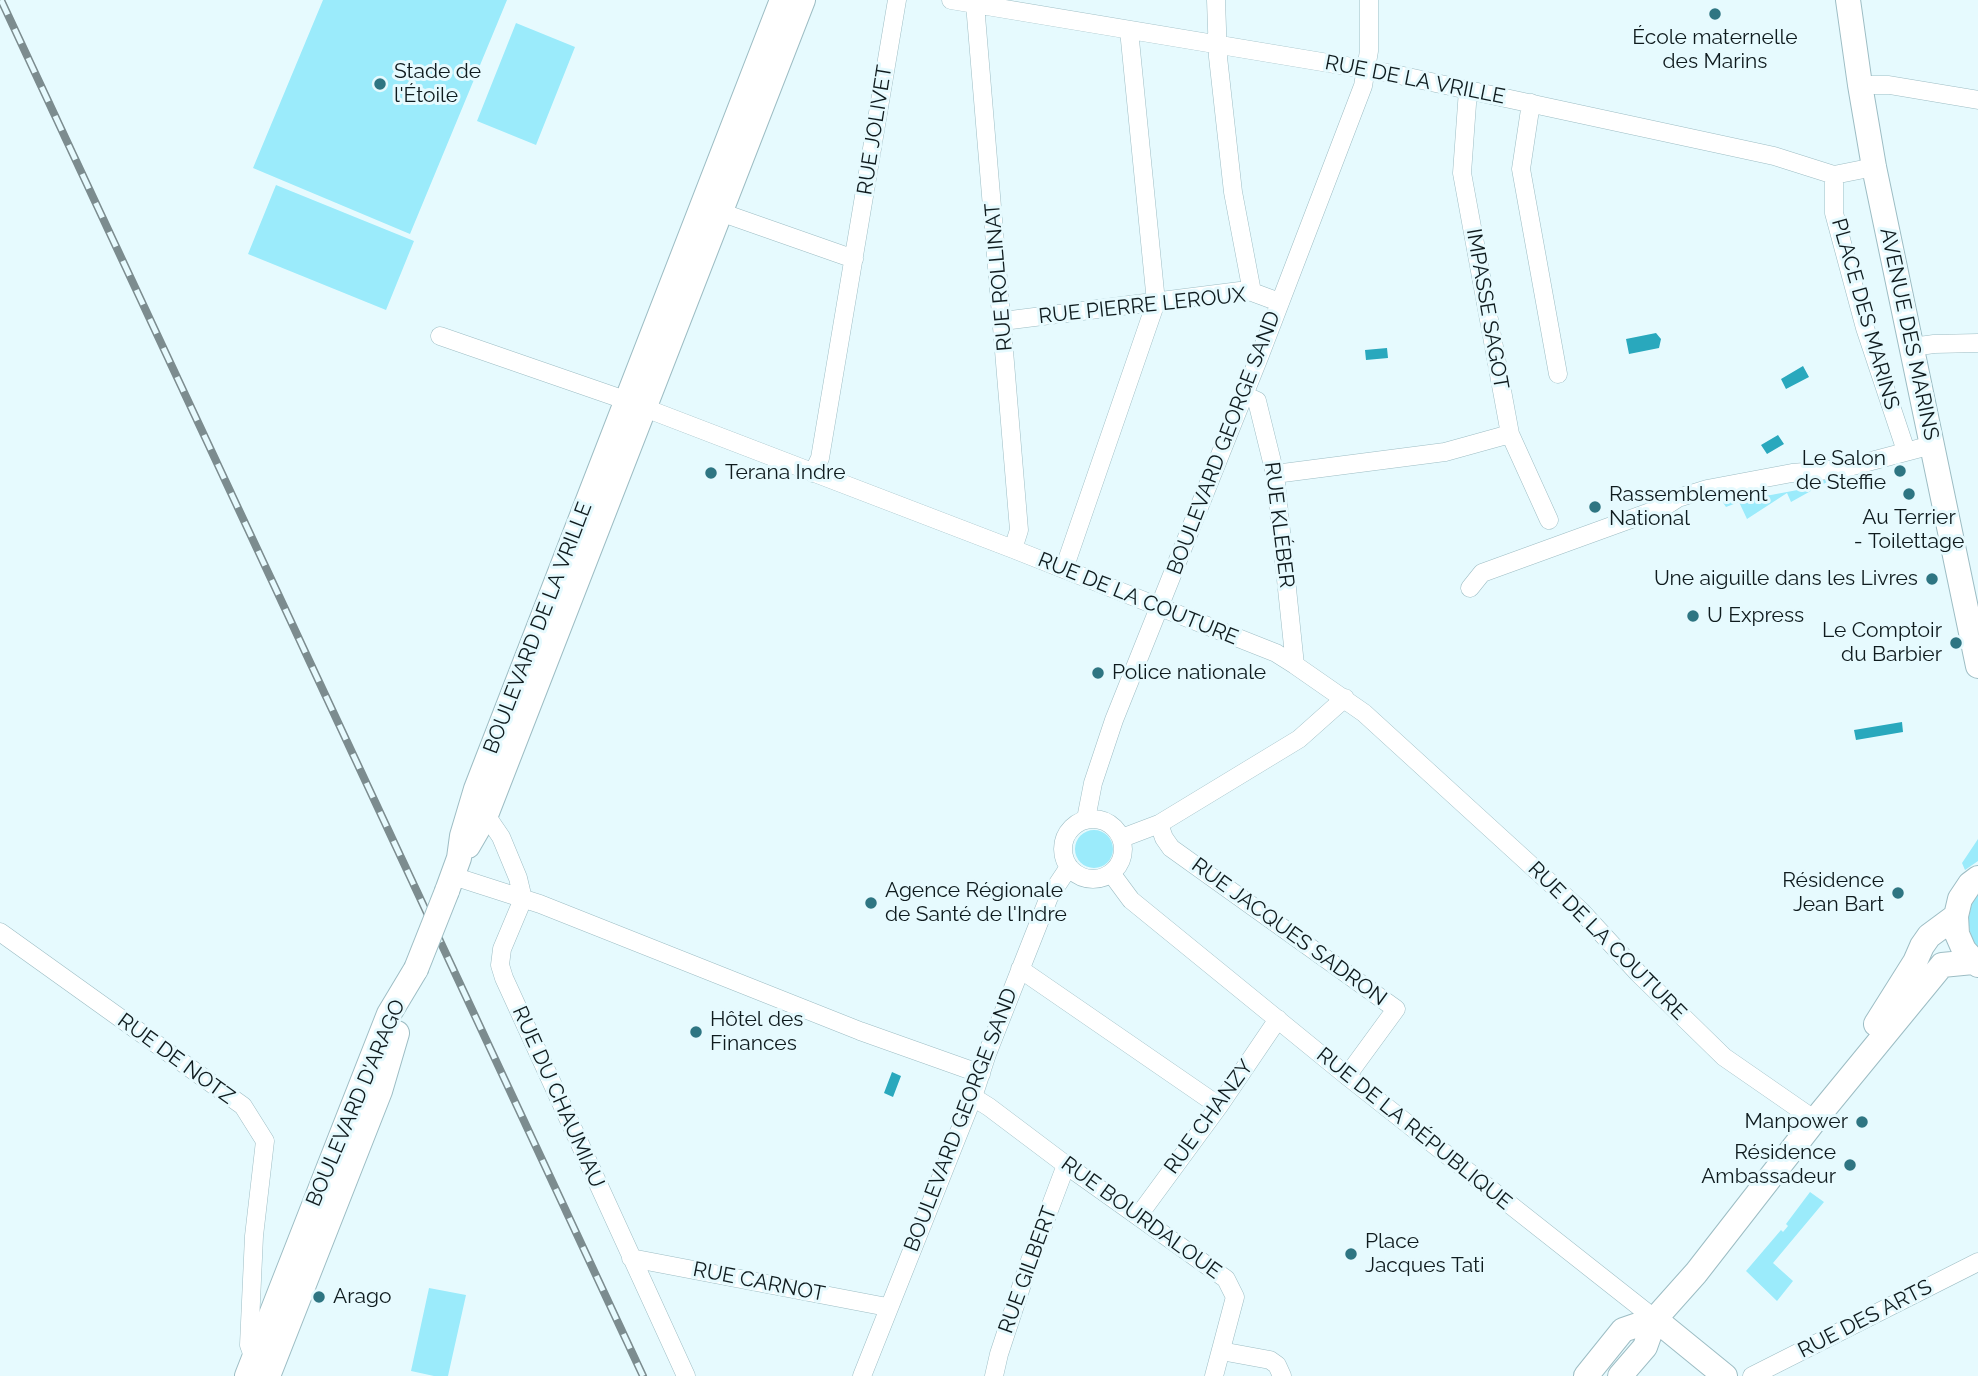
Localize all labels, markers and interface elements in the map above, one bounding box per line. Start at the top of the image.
marker: École maternelle des Marins [1707,6,1723,22]
place label: École maternelle des Marins [1632,25,1798,75]
street label: RUE DE LA VRILLE [1323,50,1507,110]
place label: Stade de l'Étoile [394,59,481,109]
street label: RUE JOLIVET [852,63,898,197]
marker: Stade de l'Étoile [372,76,388,92]
street label: RUE ROLLINAT [980,202,1018,352]
street label: PLACE DES MARINS [1826,215,1904,413]
street label: AVENUE DES MARINS [1874,225,1944,443]
street label: IMPASSE SAGOT [1460,227,1514,391]
street label: RUE PIERRE LEROUX [1037,283,1247,329]
street label: BOULEVARD GEORGE SAND [1162,308,1286,578]
place label: Le Salon de Steffie [1796,446,1886,496]
place label: Terana Indre [725,460,845,486]
street label: RUE KLÉBER [1259,461,1299,589]
marker: Le Salon de Steffie [1892,463,1908,479]
marker: Terana Indre [703,465,719,481]
place label: Rassemblement National [1609,482,1768,532]
marker: Au Terrier - Toilettage [1901,486,1917,502]
street label: BOULEVARD DE LA VRILLE [478,499,598,757]
marker: Rassemblement National [1587,499,1603,515]
place label: Au Terrier - Toilettage [1854,505,1964,555]
street label: RUE DE LA COUTURE [1034,547,1242,651]
place label: Une aiguille dans les Livres [1654,566,1918,592]
marker: Une aiguille dans les Livres [1924,571,1940,587]
place label: U Express [1707,603,1804,629]
marker: U Express [1685,608,1701,624]
place label: Le Comptoir du Barbier [1822,618,1942,668]
marker: Le Comptoir du Barbier [1948,635,1964,651]
place label: Police nationale [1112,660,1266,686]
marker: Police nationale [1090,665,1106,681]
street label: RUE JACQUES SADRON [1186,853,1392,1011]
street label: RUE DE LA COUTURE [1523,857,1691,1025]
place label: Résidence Jean Bart [1782,868,1884,918]
place label: Agence Régionale de Santé de l'Indre [885,878,1067,928]
marker: Résidence Jean Bart [1890,885,1906,901]
marker: Agence Régionale de Santé de l'Indre [863,895,879,911]
street label: BOULEVARD GEORGE SAND [899,985,1023,1255]
street label: BOULEVARD D'ARAGO [301,996,411,1210]
street label: RUE DU CHAUMIAU [507,1002,609,1192]
place label: Hôtel des Finances [710,1007,803,1057]
street label: RUE DE NOTZ [113,1008,239,1110]
marker: Hôtel des Finances [688,1024,704,1040]
street label: RUE DE LA RÉPUBLIQUE [1311,1042,1517,1216]
street label: RUE CHANZY [1159,1055,1259,1179]
place label: Manpower [1745,1109,1848,1135]
marker: Manpower [1854,1114,1870,1130]
place label: Résidence Ambassadeur [1701,1140,1836,1190]
street label: RUE BOURDALOUE [1056,1151,1226,1285]
marker: Résidence Ambassadeur [1842,1157,1858,1173]
street label: RUE GILBERT [993,1203,1063,1337]
place label: Place Jacques Tati [1365,1229,1485,1279]
marker: Place Jacques Tati [1343,1246,1359,1262]
street label: RUE CARNOT [691,1257,827,1307]
street label: RUE DES ARTS [1794,1274,1936,1364]
place label: Arago [333,1284,391,1310]
marker: Arago [311,1289,327,1305]

